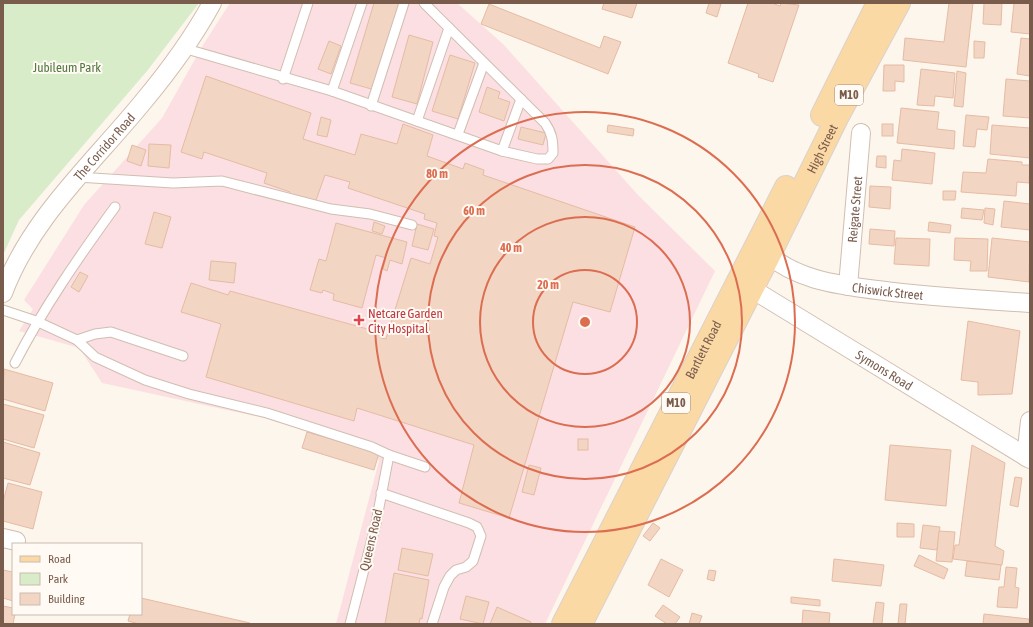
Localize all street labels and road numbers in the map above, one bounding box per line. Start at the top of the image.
road number: M10 [835,85,863,105]
street label: The Corridor Road [70,110,138,183]
street label: High Street [804,121,840,176]
street label: Reigate Street [844,175,865,243]
street label: Chiswick Street [851,279,924,303]
street label: Bartlett Road [682,318,724,381]
street label: Symons Road [853,347,916,393]
road number: M10 [662,393,690,413]
street label: Queens Road [357,508,385,572]

